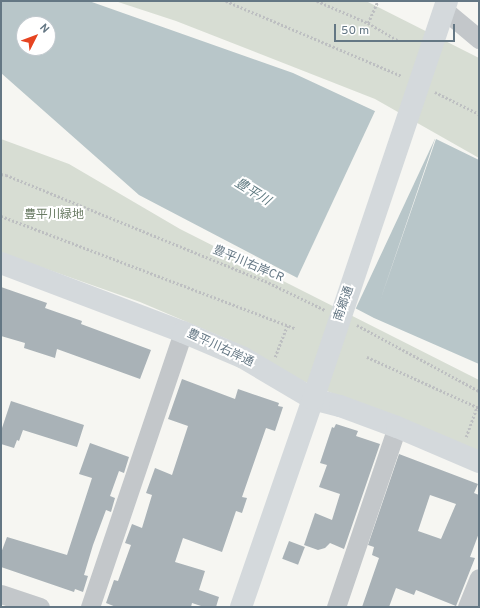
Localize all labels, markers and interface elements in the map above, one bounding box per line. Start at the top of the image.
north arrow [16,16,56,56]
scale bar [336,16,457,42]
text: N [36,21,52,36]
text: 50 m [341,23,369,39]
water label: 豊平川 [231,176,273,210]
park label: 豊平川緑地 [24,209,84,223]
street label: 豊平川右岸CR [210,244,286,286]
street label: 南郷通 [332,285,358,323]
street label: 豊平川右岸通 [184,327,256,371]

